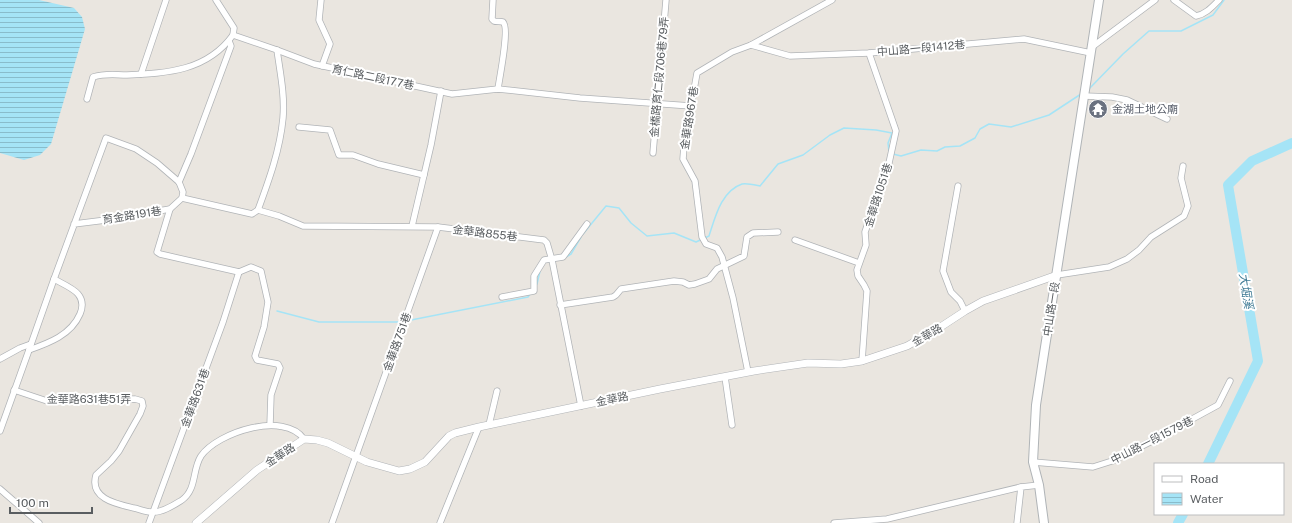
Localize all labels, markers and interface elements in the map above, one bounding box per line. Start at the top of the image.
street label: 金橋路育仁段706巷79弄 [648,16,670,138]
street label: 中山路一段1412巷 [876,38,966,58]
street label: 育仁路二段177巷 [331,62,415,92]
street label: 金華路967巷 [678,85,700,151]
temple icon: 金湖土地公廟 [1087,98,1109,120]
place label: 金湖土地公廟 [1112,103,1178,115]
street label: 金華路1051巷 [862,161,894,229]
street label: 育金路191巷 [102,204,162,226]
street label: 金華路855巷 [452,223,518,243]
water label: 大堀溪 [1236,272,1256,312]
street label: 中山路一段 [1041,281,1061,337]
street label: 金華路751巷 [381,311,413,373]
street label: 金華路 [910,322,944,348]
street label: 金華路631巷 [179,367,211,429]
street label: 金華路 [595,390,629,408]
street label: 金華路631巷51弄 [47,393,131,405]
street label: 中山路一段1579巷 [1109,414,1195,466]
street label: 金華路 [263,441,297,469]
legend [1154,463,1284,515]
text: Road [1190,472,1218,486]
scale bar [10,489,92,515]
text: Water [1190,492,1224,506]
text: 100 m [16,496,49,510]

